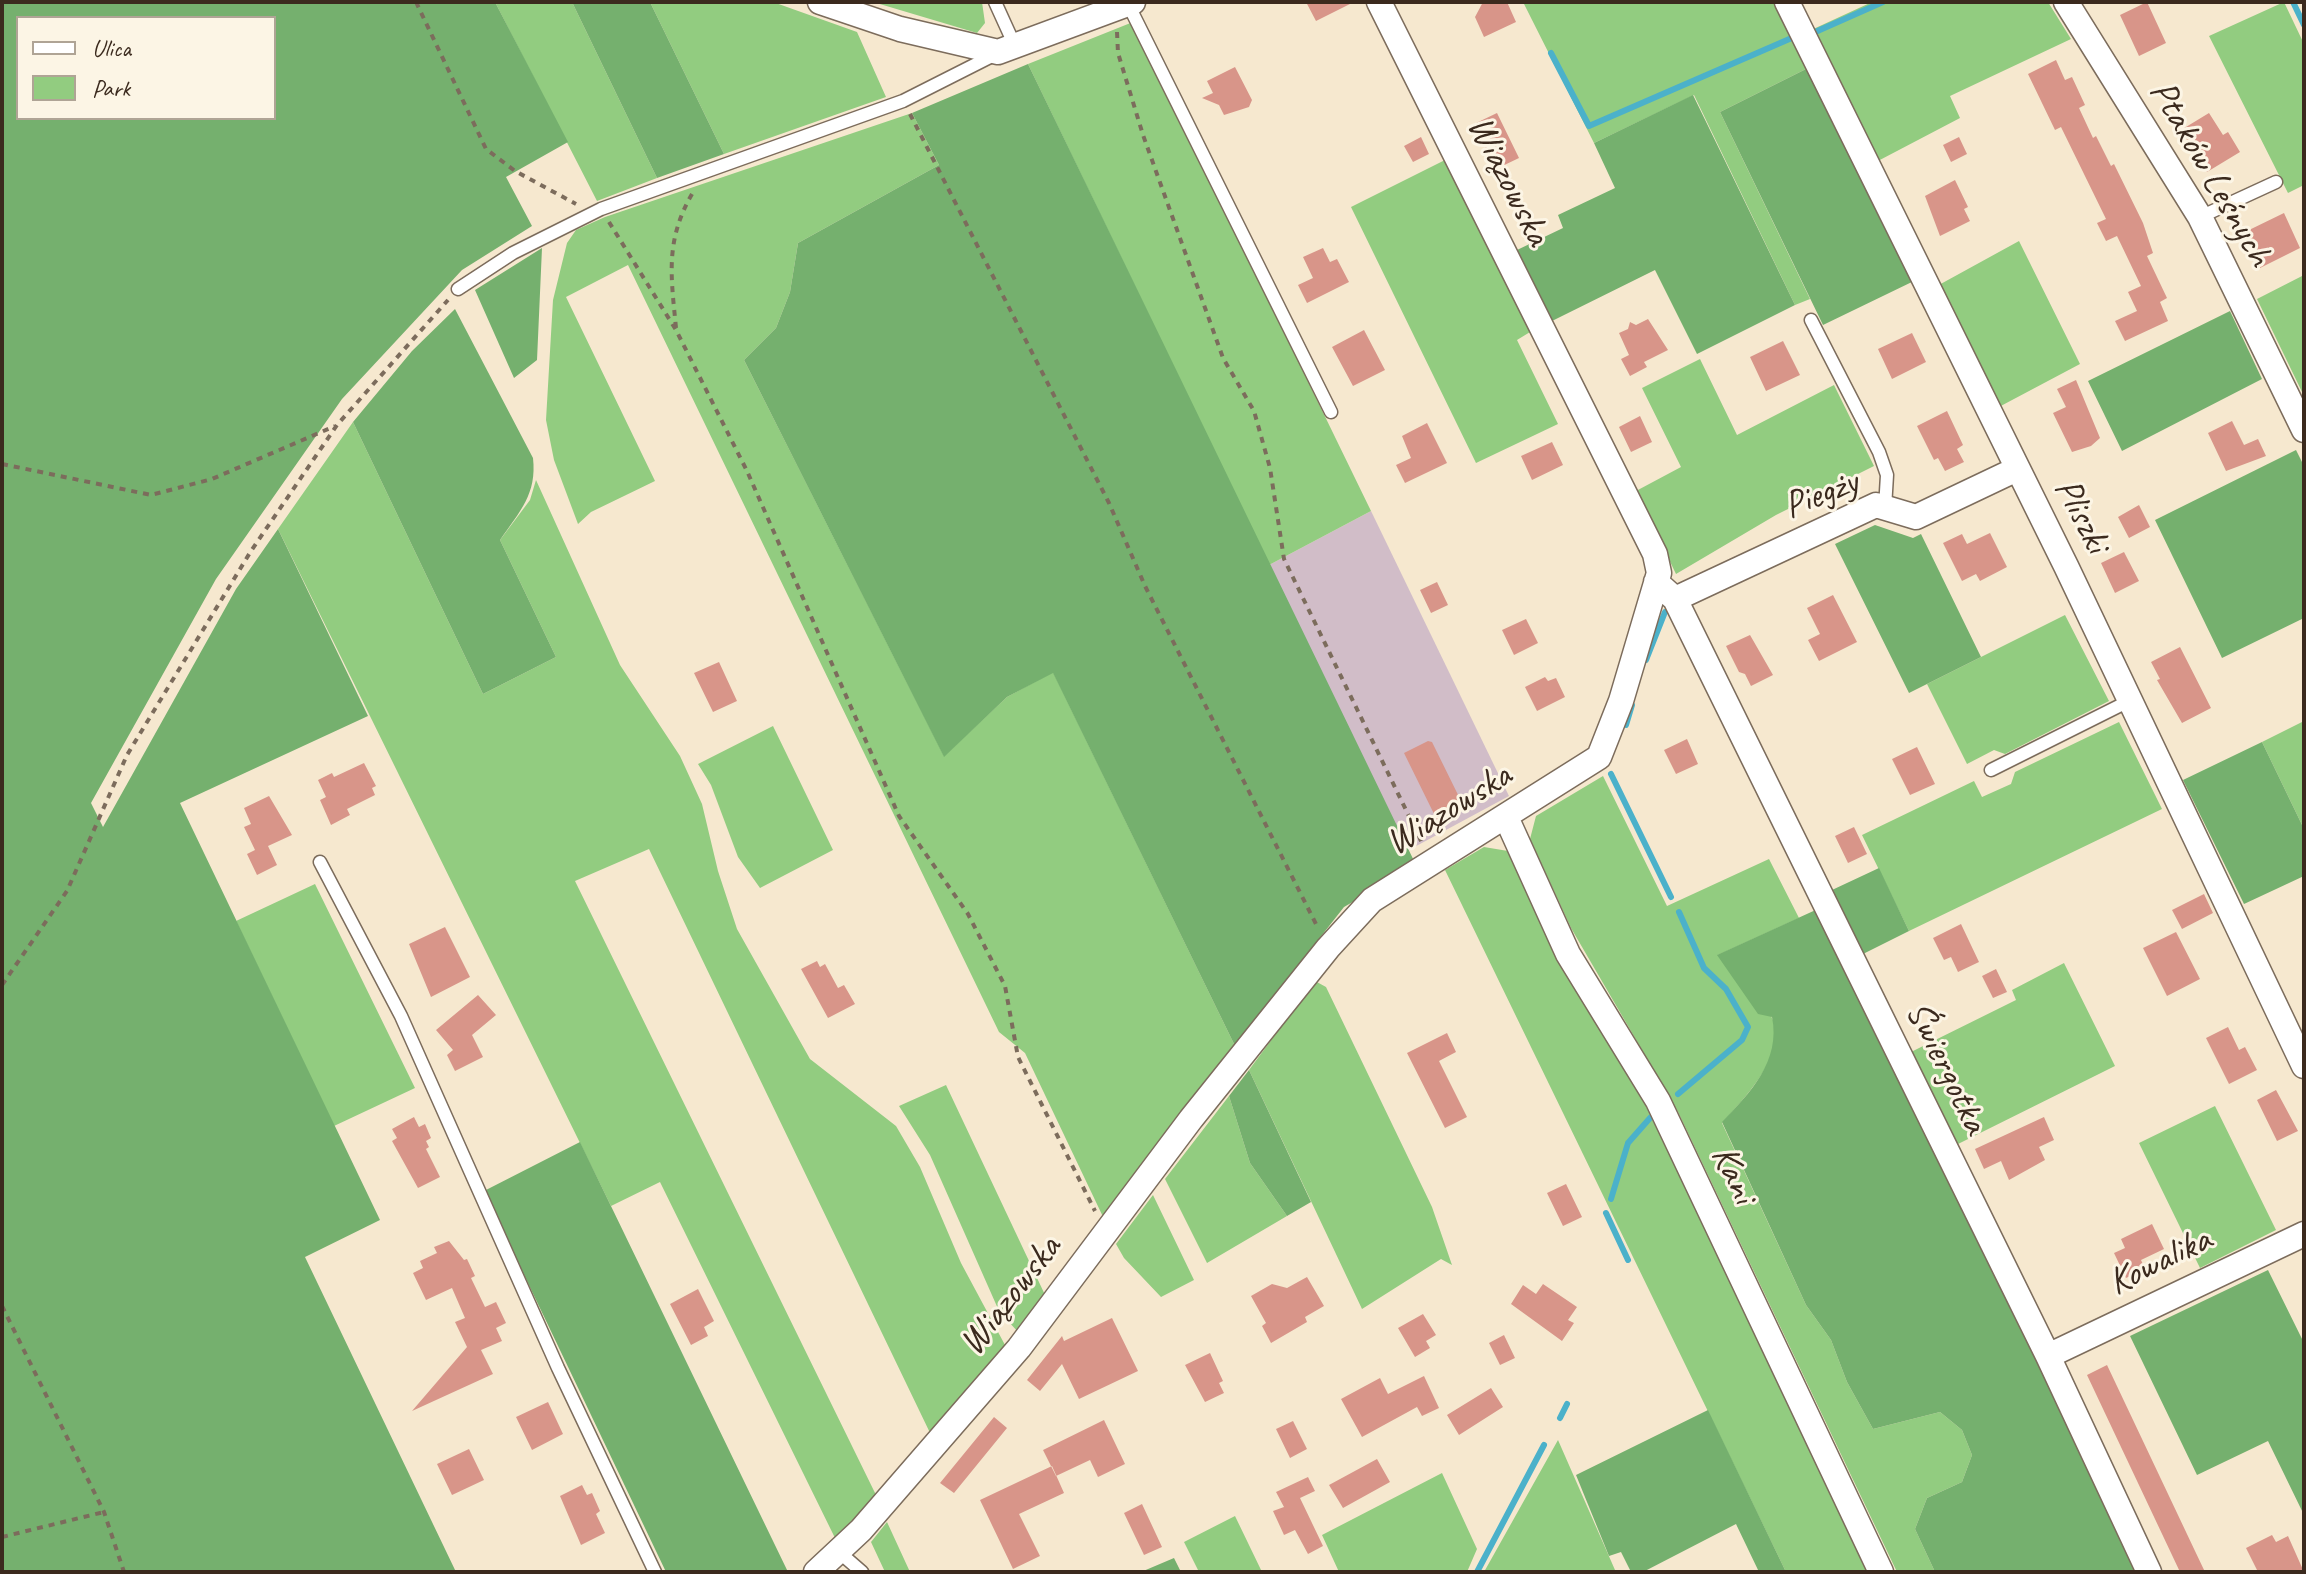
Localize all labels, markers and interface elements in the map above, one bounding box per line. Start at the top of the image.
legend [16,16,276,120]
text: Ulica [92,33,131,63]
text: Park [92,73,130,103]
street label: Ptaków Leśnych [2138,73,2282,275]
street label: Wiązowska [1456,109,1560,253]
street label: Piegży [1777,460,1865,530]
street label: Pliszki [2043,471,2119,561]
street label: Wiązowska [1378,754,1520,866]
street label: Świergotka [1894,994,1998,1142]
street label: Kani [1700,1139,1766,1211]
street label: Kowalika [2101,1218,2219,1306]
street label: Wiązowska [950,1227,1072,1365]

